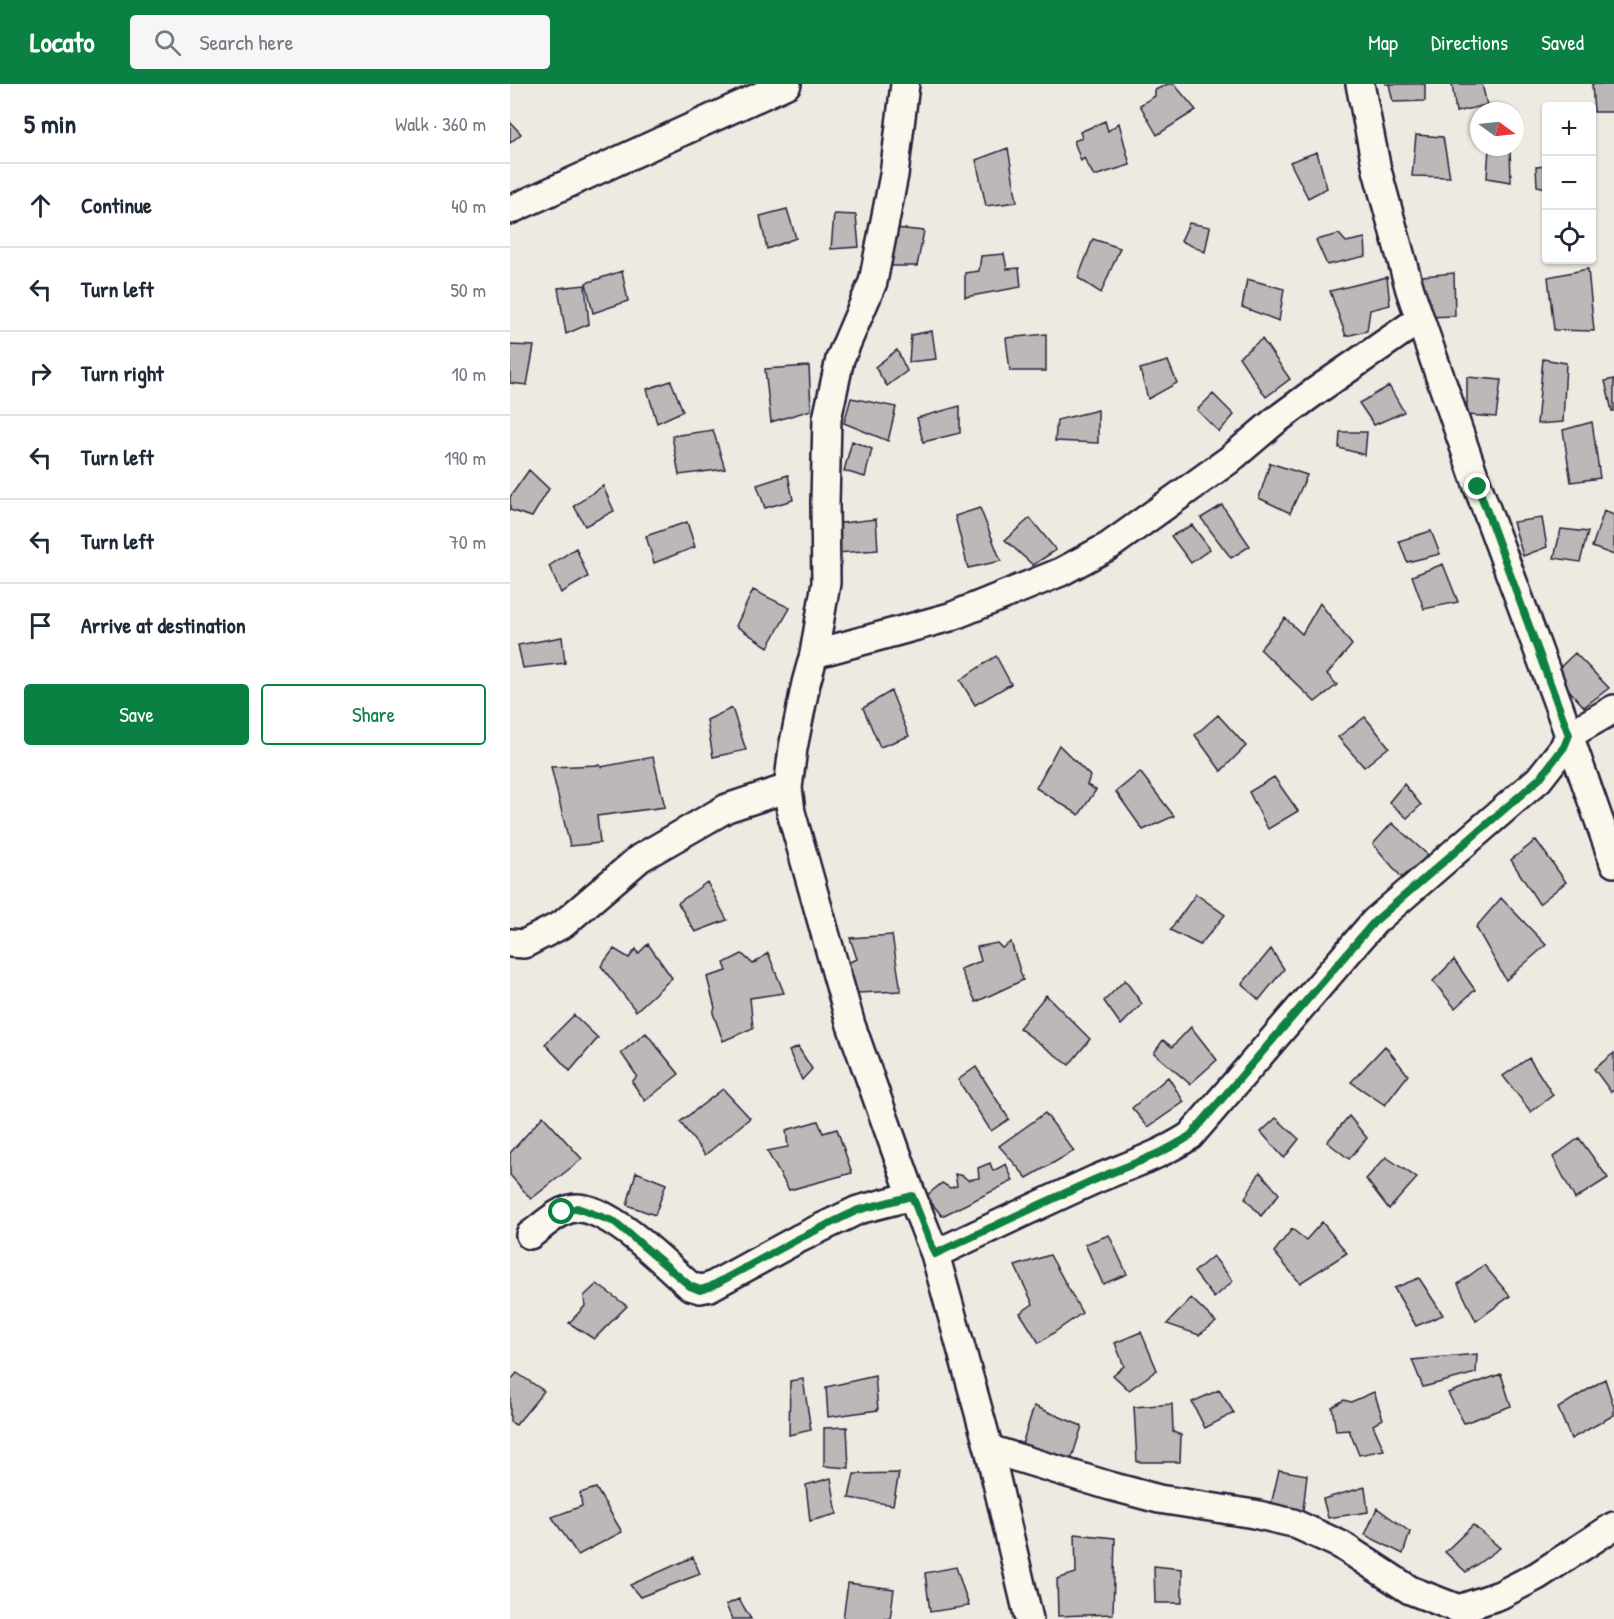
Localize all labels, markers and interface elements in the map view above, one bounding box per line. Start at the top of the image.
search box [130,15,550,69]
text: Locato [30,23,94,61]
icon: search [151,26,184,59]
text: Search here [199,27,293,57]
text: Map [1368,28,1398,57]
text: Directions [1431,28,1508,57]
text: Saved [1541,28,1584,57]
north arrow [1470,102,1524,156]
map controls [1542,102,1596,264]
button: + [1542,102,1596,156]
text: 5 min [24,106,76,141]
text: Walk · 360 m [395,110,486,137]
button: − [1542,156,1596,210]
icon: ahead [24,189,57,222]
text: Continue [81,190,152,220]
text: 40 m [451,192,486,219]
button: locate [1542,210,1596,264]
icon: left [24,273,57,306]
text: Turn left [81,274,154,304]
text: 50 m [450,276,486,303]
icon: right [24,357,57,390]
text: Turn right [81,358,164,388]
text: 10 m [452,360,486,387]
icon: left [24,441,57,474]
text: Turn left [81,442,154,472]
text: 190 m [444,444,486,471]
route end [1464,473,1490,499]
icon: left [24,525,57,558]
text: Turn left [81,526,154,556]
text: 70 m [449,528,486,555]
icon: arrive [24,609,57,642]
text: Arrive at destination [81,610,246,640]
button: Save [24,684,249,745]
button: Share [261,684,486,745]
route start [548,1198,574,1224]

